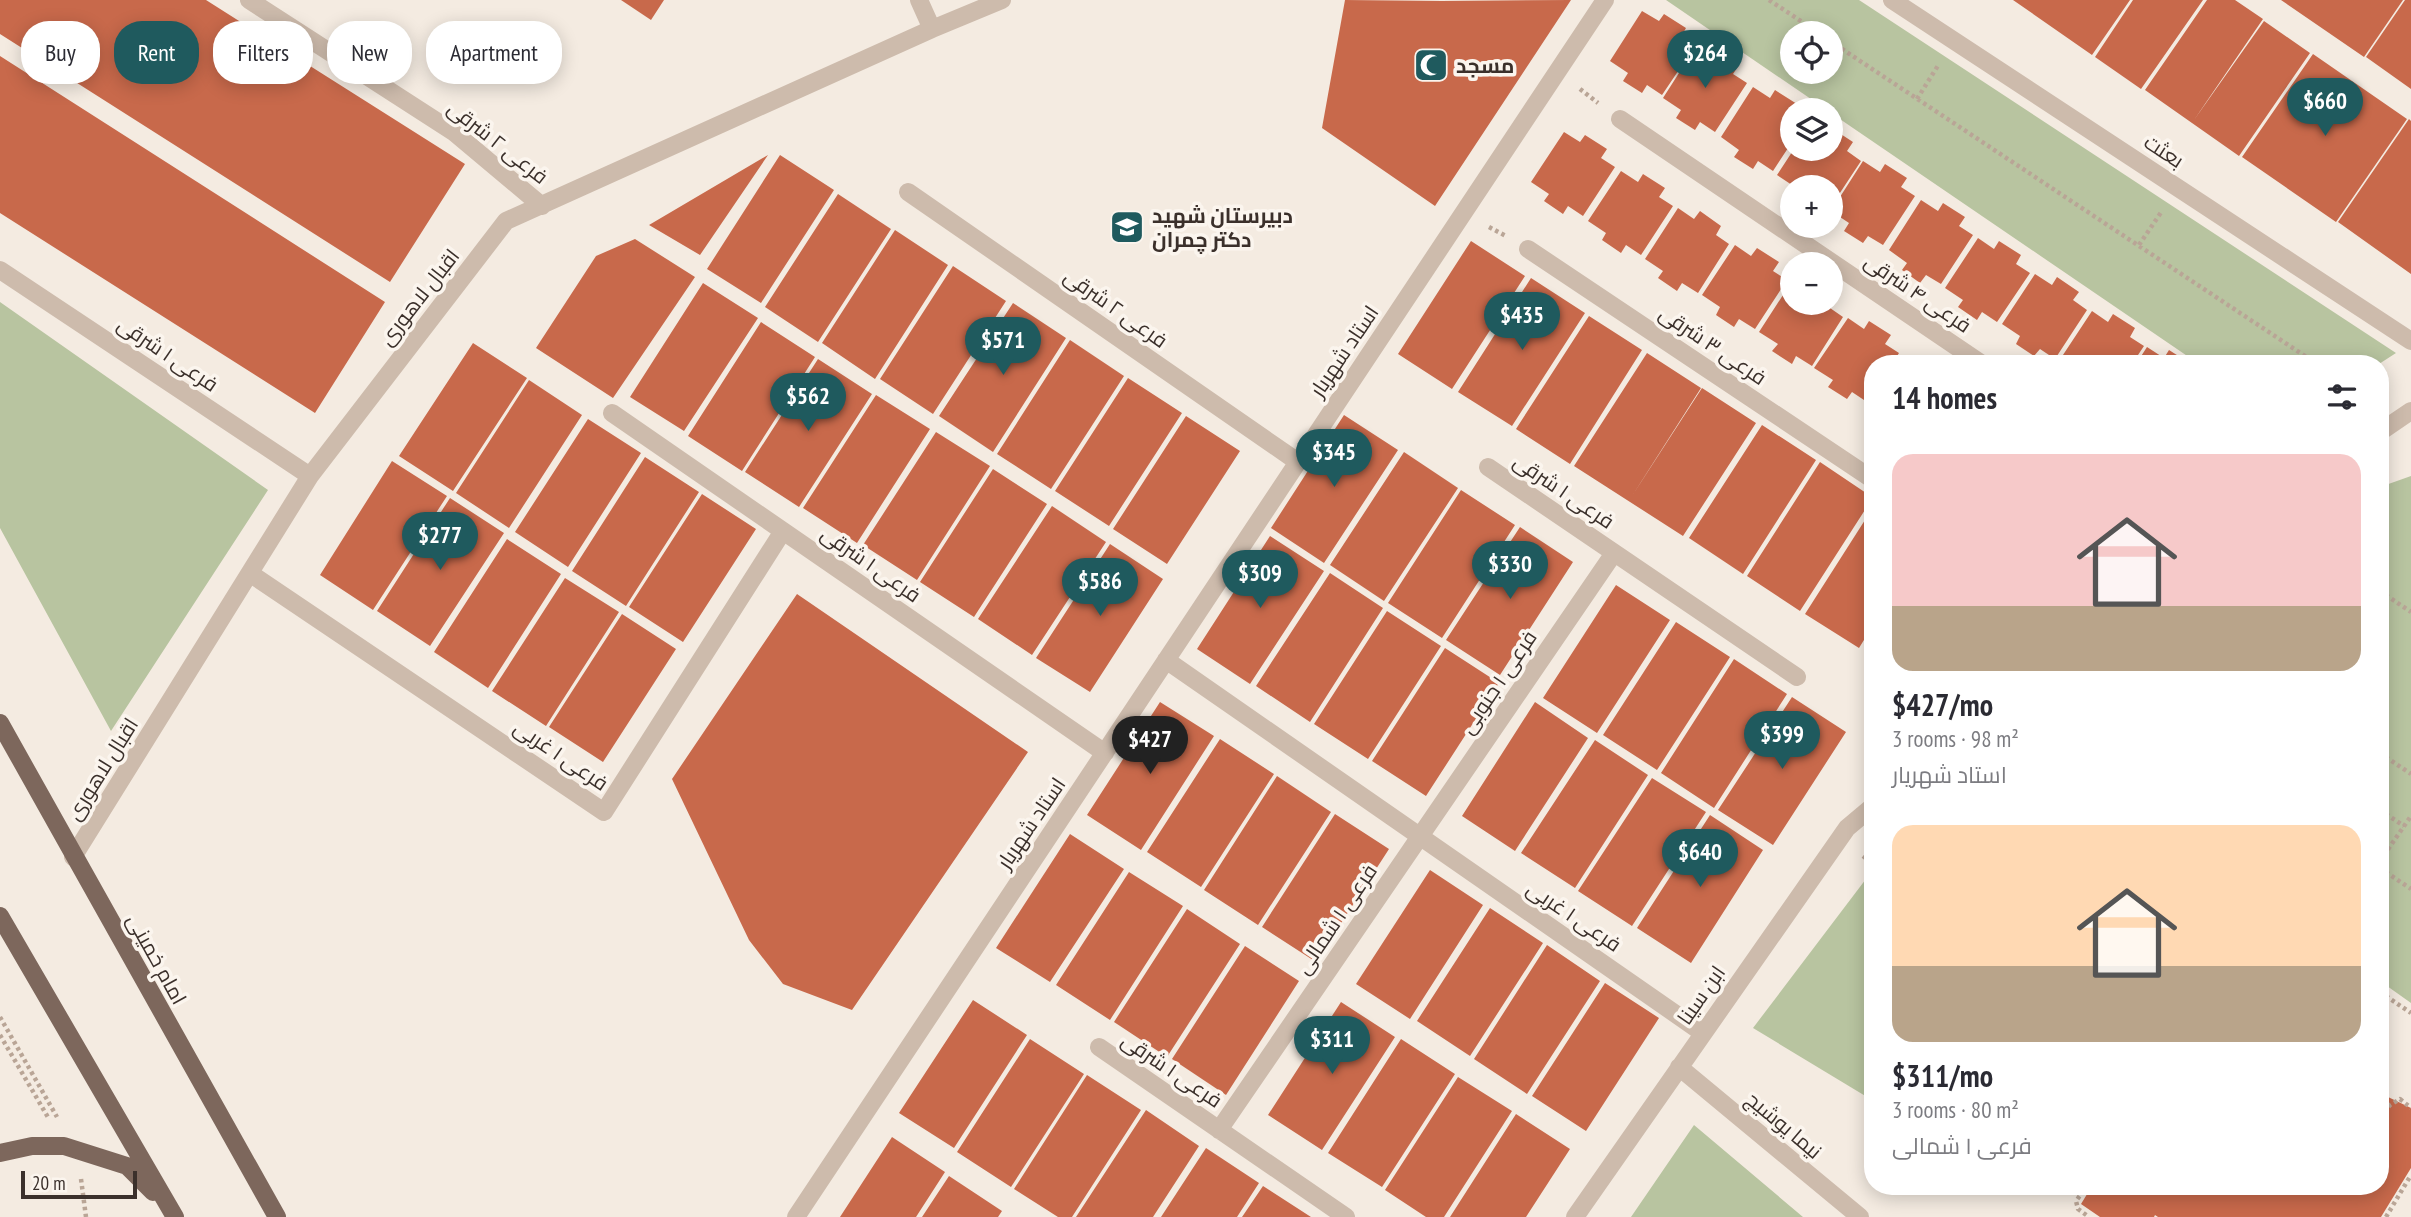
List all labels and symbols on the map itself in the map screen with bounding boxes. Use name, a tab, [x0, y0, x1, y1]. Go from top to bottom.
pin: $264	[1664, 31, 1746, 90]
mosque icon: مسجد	[1412, 46, 1450, 84]
place label: مسجد	[1456, 52, 1514, 79]
pin: $660	[2284, 78, 2366, 138]
street label: فرعی ۲ شرقی	[442, 94, 554, 190]
street label: بعثت	[2139, 128, 2189, 174]
place label: دبیرستان شهید دکتر چمران	[1152, 202, 1293, 255]
school or university icon: دبیرستان شهید دکتر چمران	[1108, 208, 1146, 246]
street label: اقبال لاهوری	[373, 243, 465, 351]
street label: فرعی ۴ شرقی	[1859, 247, 1977, 339]
street label: فرعی ۲ شرقی	[1059, 262, 1173, 354]
pin: $435	[1481, 292, 1563, 352]
street label: فرعی ۳ شرقی	[1654, 299, 1772, 391]
street label: استاد شهریار	[1303, 300, 1385, 403]
street label: فرعی ۱ شرقی	[112, 310, 224, 398]
pin: $571	[962, 318, 1044, 377]
pin: $562	[767, 374, 849, 433]
pin: $345	[1293, 430, 1375, 489]
street label: فرعی ۱ شرقی	[1508, 447, 1620, 535]
pin: $277	[399, 512, 481, 572]
street label: فرعی ۱ شرقی	[816, 520, 926, 608]
pin: $330	[1469, 542, 1551, 601]
pin: $309	[1219, 550, 1301, 610]
pin: $586	[1059, 558, 1141, 618]
street label: فرعی ۱ جنوبی	[1453, 625, 1543, 739]
pin: $399	[1741, 712, 1823, 771]
street label: اقبال لاهوری	[60, 713, 144, 825]
street label: فرعی ۱ غربی	[509, 714, 613, 796]
pin: $427	[1109, 716, 1191, 776]
street label: استاد شهریار	[990, 772, 1072, 875]
pin: $640	[1659, 830, 1741, 889]
street label: فرعی ۱ شمالی	[1289, 859, 1383, 979]
street label: فرعی ۱ غربی	[1522, 875, 1626, 957]
street label: امام خمینی	[120, 909, 193, 1010]
street label: ابن سینا	[1671, 960, 1731, 1030]
pin: $311	[1291, 1016, 1373, 1076]
street label: فرعی ۱ شرقی	[1116, 1026, 1228, 1114]
street label: نیما یوشیج	[1740, 1085, 1828, 1165]
scale bar	[21, 1168, 136, 1200]

